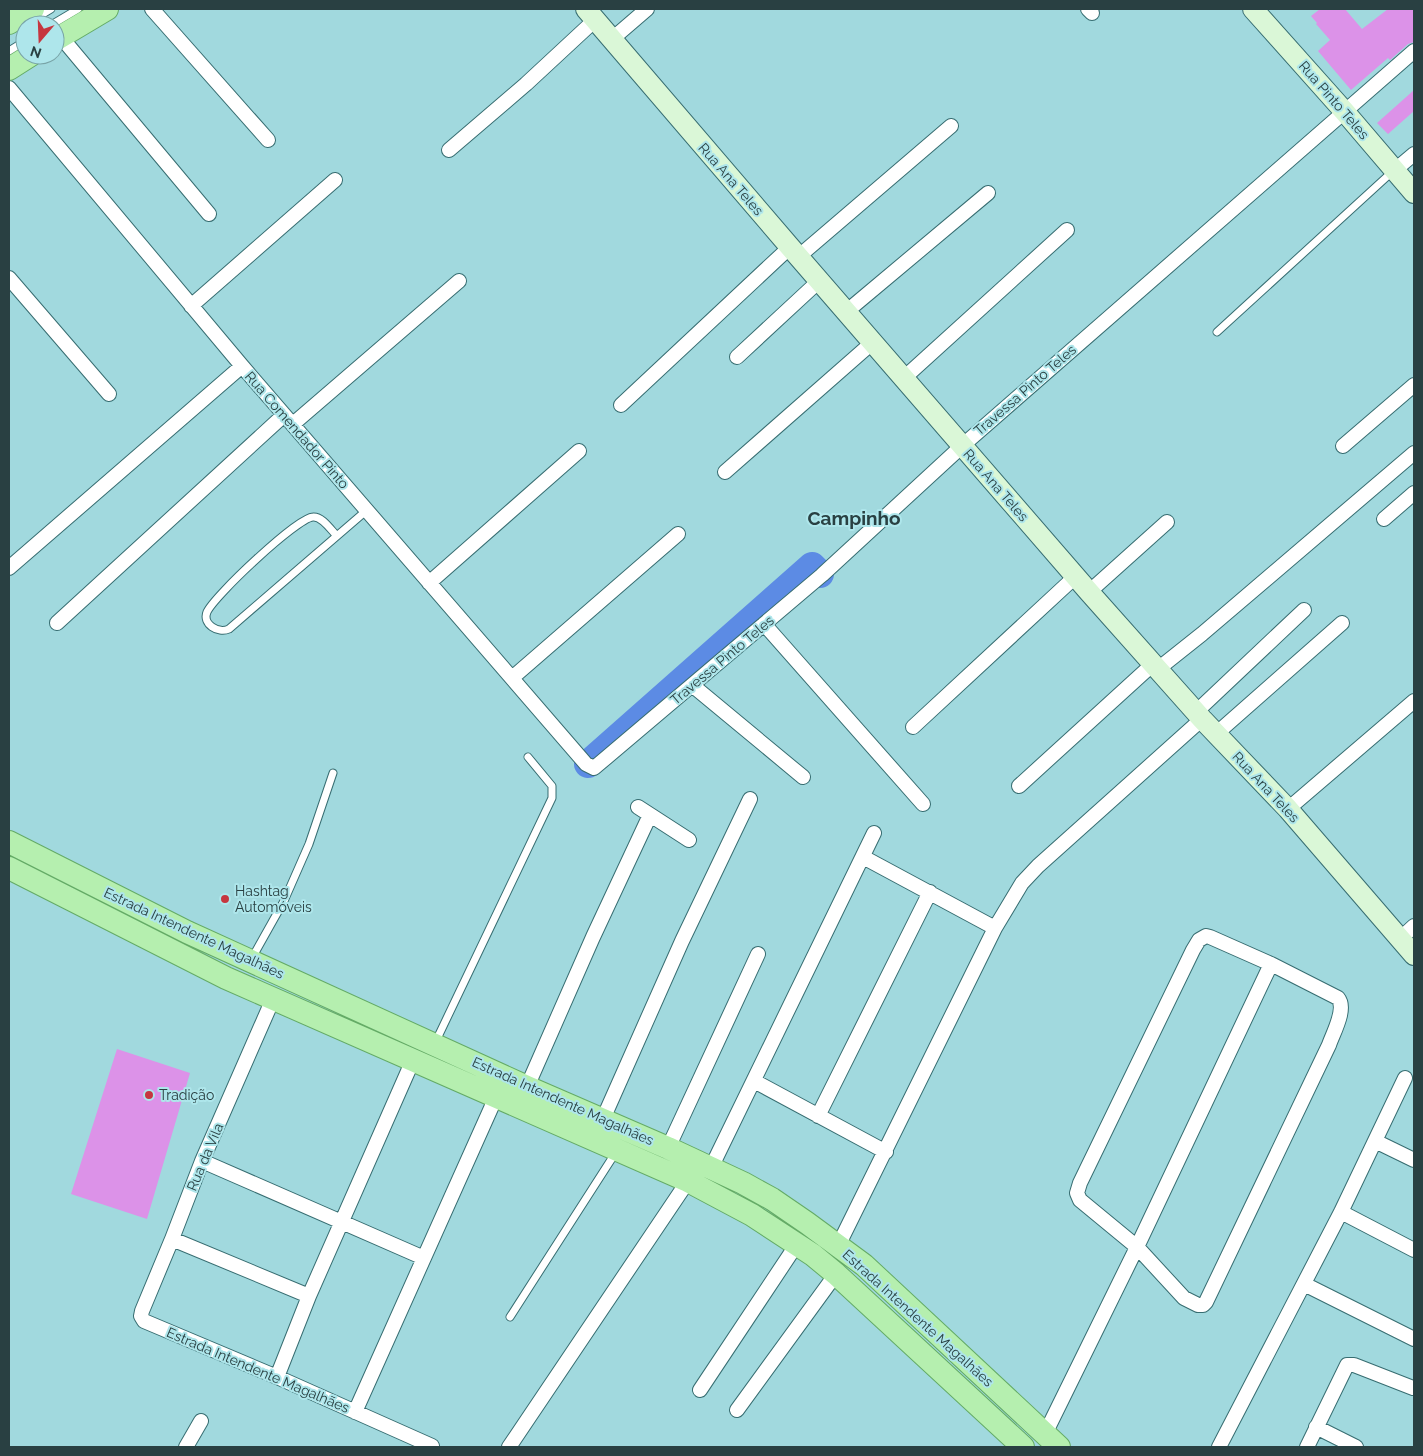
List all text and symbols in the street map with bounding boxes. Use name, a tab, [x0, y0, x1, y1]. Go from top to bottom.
north arrow	[15, 15, 65, 65]
text: N	[28, 43, 43, 62]
street label: Rua Pinto Teles	[1296, 58, 1372, 143]
street label: Rua Ana Teles	[695, 140, 767, 219]
street label: Travessa Pinto Teles	[971, 341, 1079, 439]
street label: Rua Comendador Pinto	[242, 368, 352, 492]
street label: Rua Ana Teles	[960, 446, 1032, 525]
district label: Campinho	[808, 507, 901, 529]
street label: Travessa Pinto Teles	[667, 612, 777, 708]
street label: Rua Ana Teles	[1229, 748, 1303, 826]
place label: Hashtag Automóveis	[235, 883, 312, 915]
street label: Estrada Intendente Magalhães	[101, 884, 287, 982]
marker: Hashtag Automóveis	[219, 893, 231, 905]
street label: Estrada Intendente Magalhães	[470, 1054, 656, 1148]
place label: Tradição	[159, 1087, 214, 1103]
marker: Tradição	[143, 1089, 155, 1101]
street label: Rua da Vila	[184, 1121, 226, 1193]
street label: Estrada Intendente Magalhães	[839, 1246, 997, 1390]
street label: Estrada Intendente Magalhães	[164, 1324, 352, 1416]

